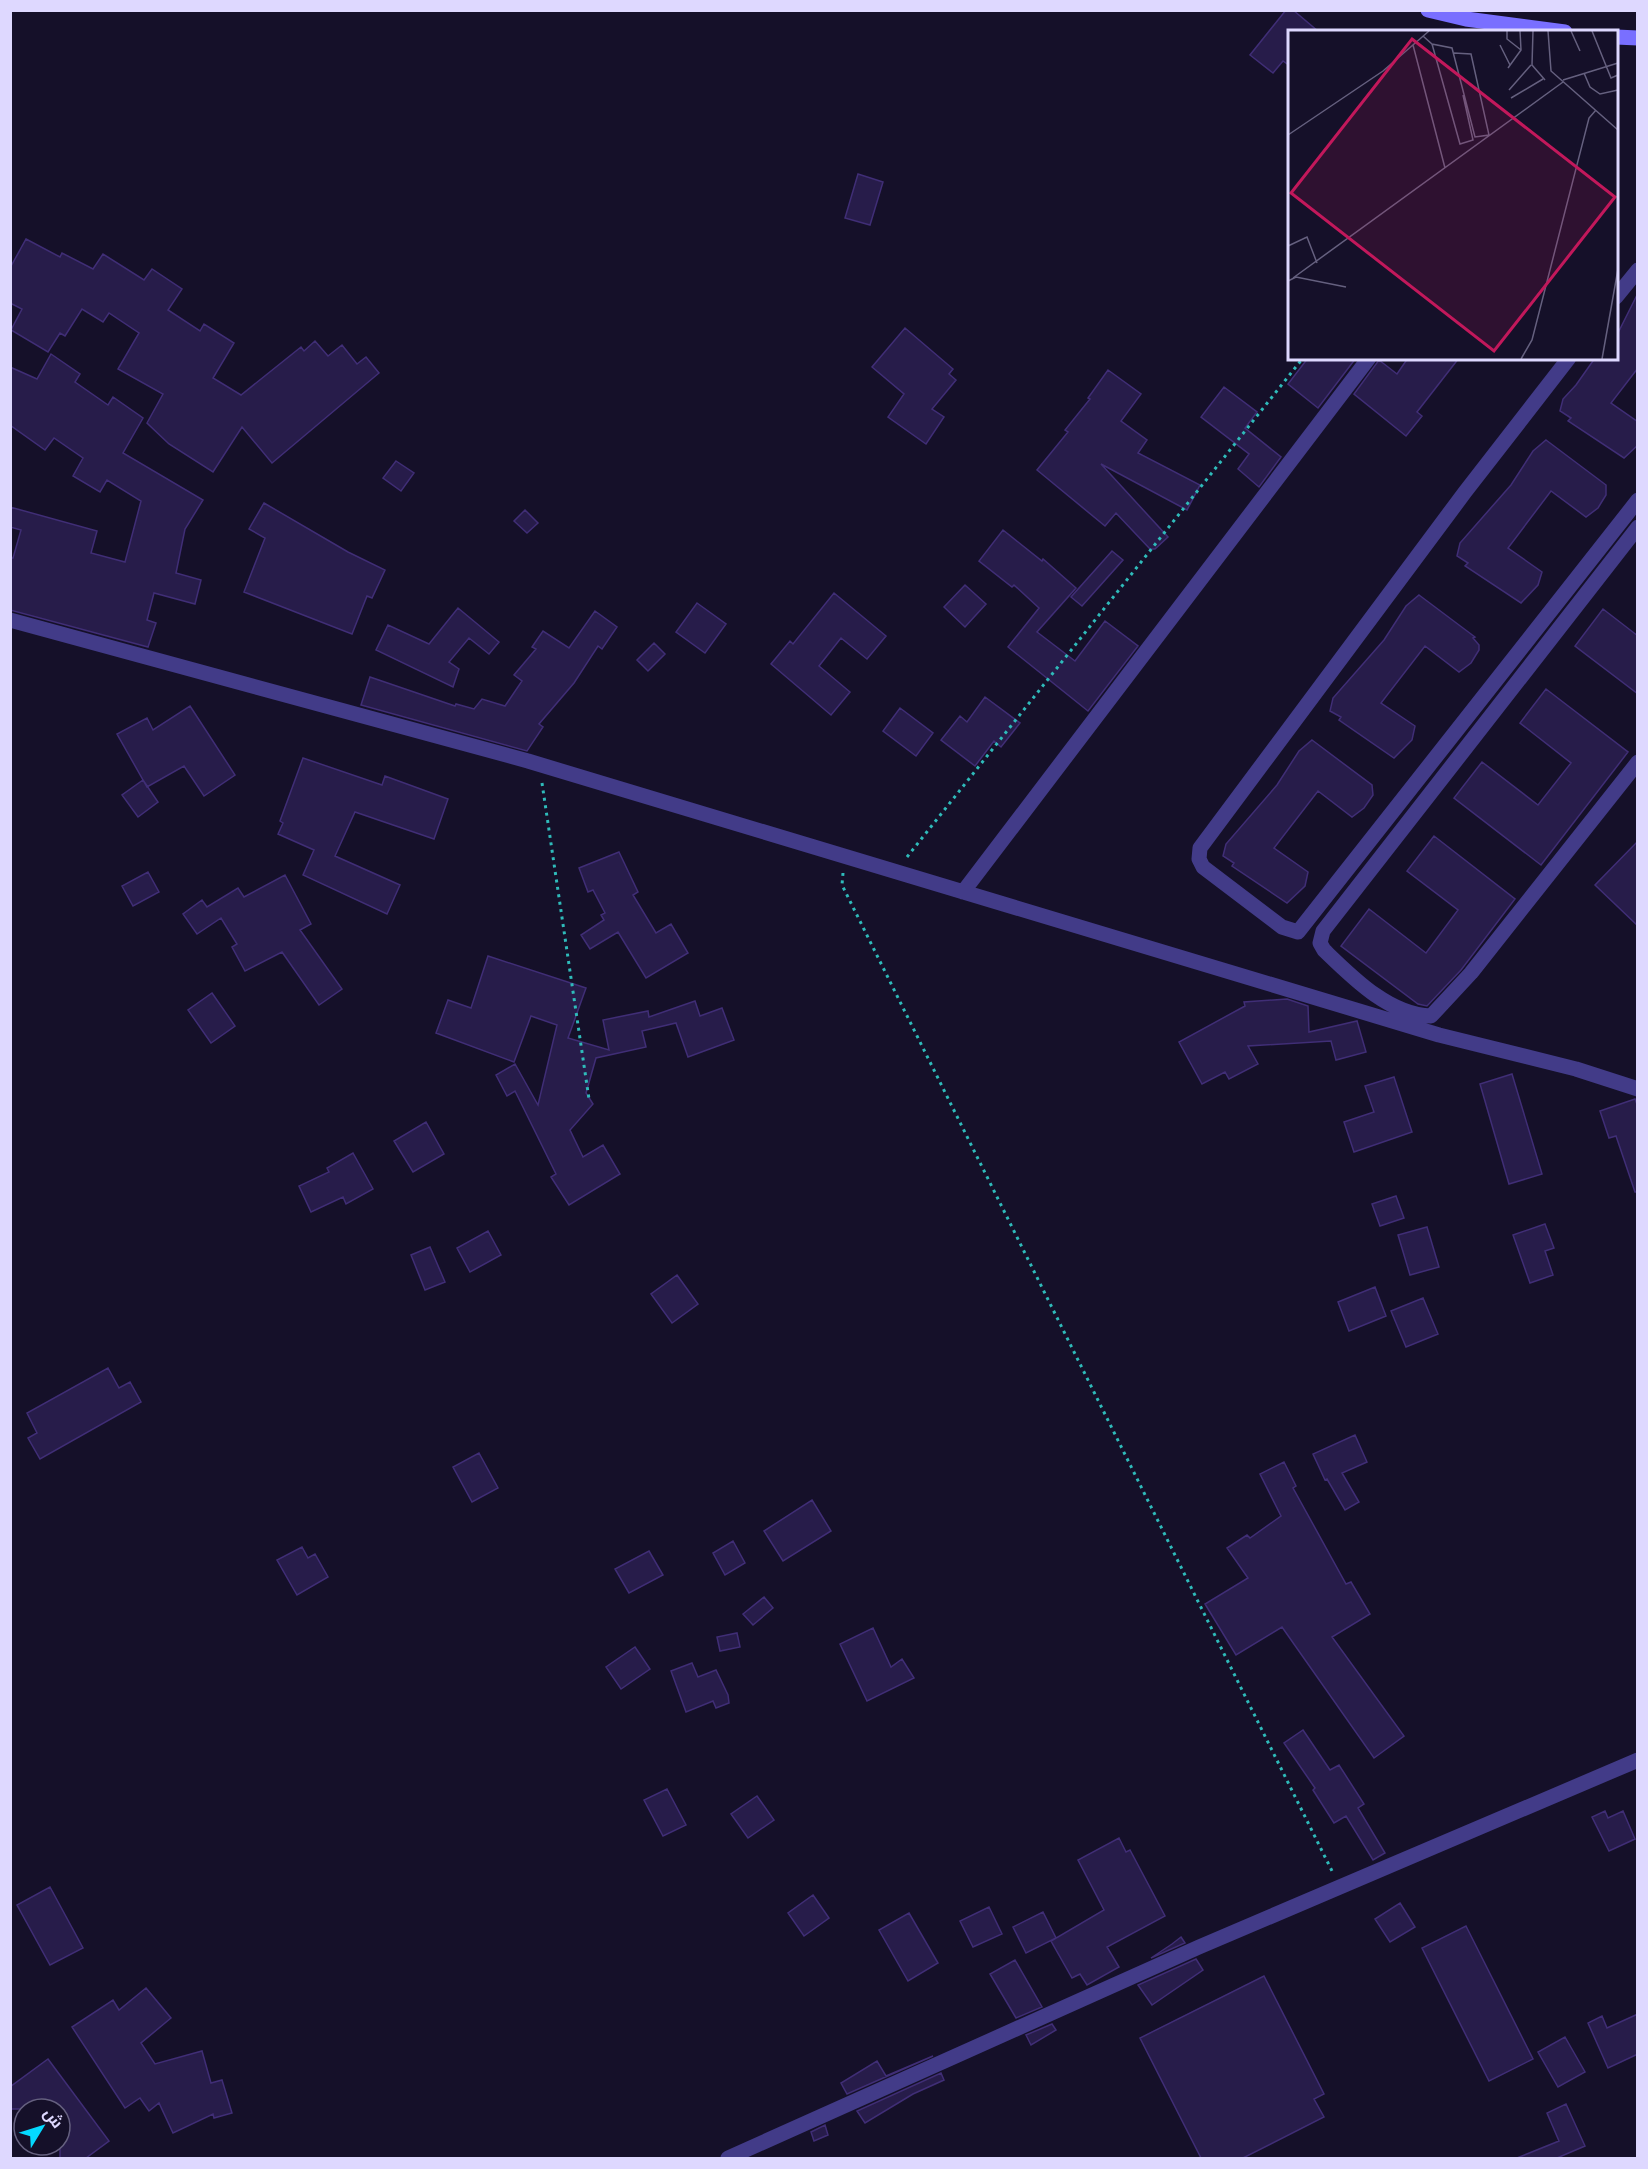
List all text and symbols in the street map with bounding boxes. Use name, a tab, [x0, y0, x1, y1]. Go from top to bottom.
inset map	[1288, 30, 1618, 360]
north arrow	[12, 2097, 72, 2157]
text: ش	[40, 2105, 66, 2132]

